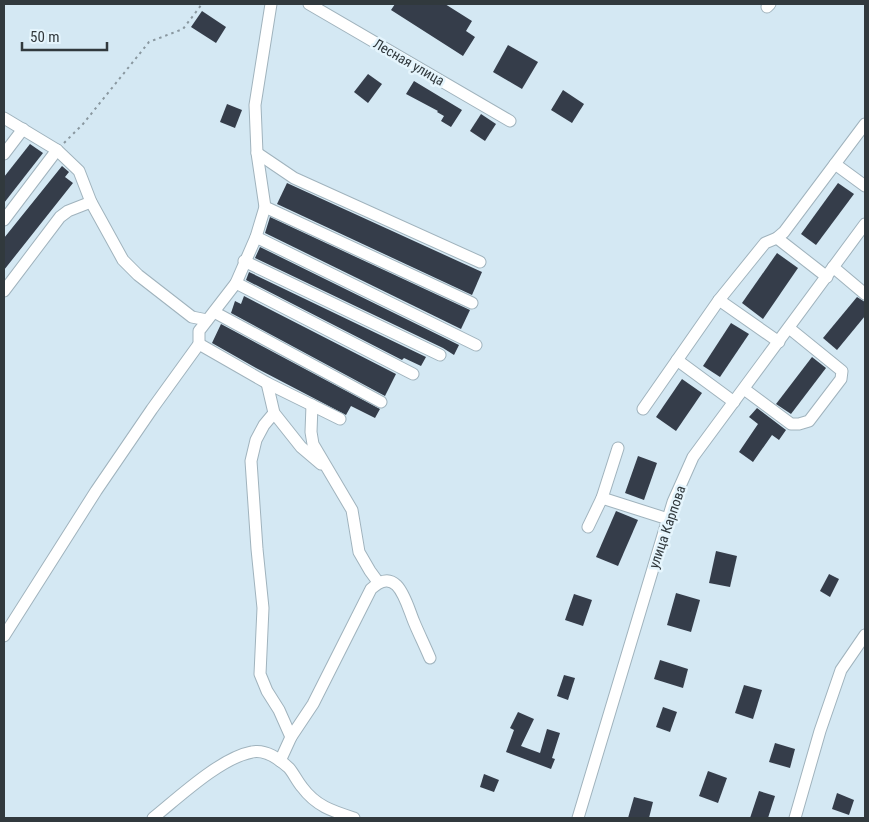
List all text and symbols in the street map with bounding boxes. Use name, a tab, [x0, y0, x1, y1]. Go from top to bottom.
scale bar	[22, 20, 108, 52]
text: 50 m	[30, 28, 60, 46]
street label: Лесная улица	[371, 35, 447, 89]
street label: улица Карпова	[645, 484, 689, 570]

